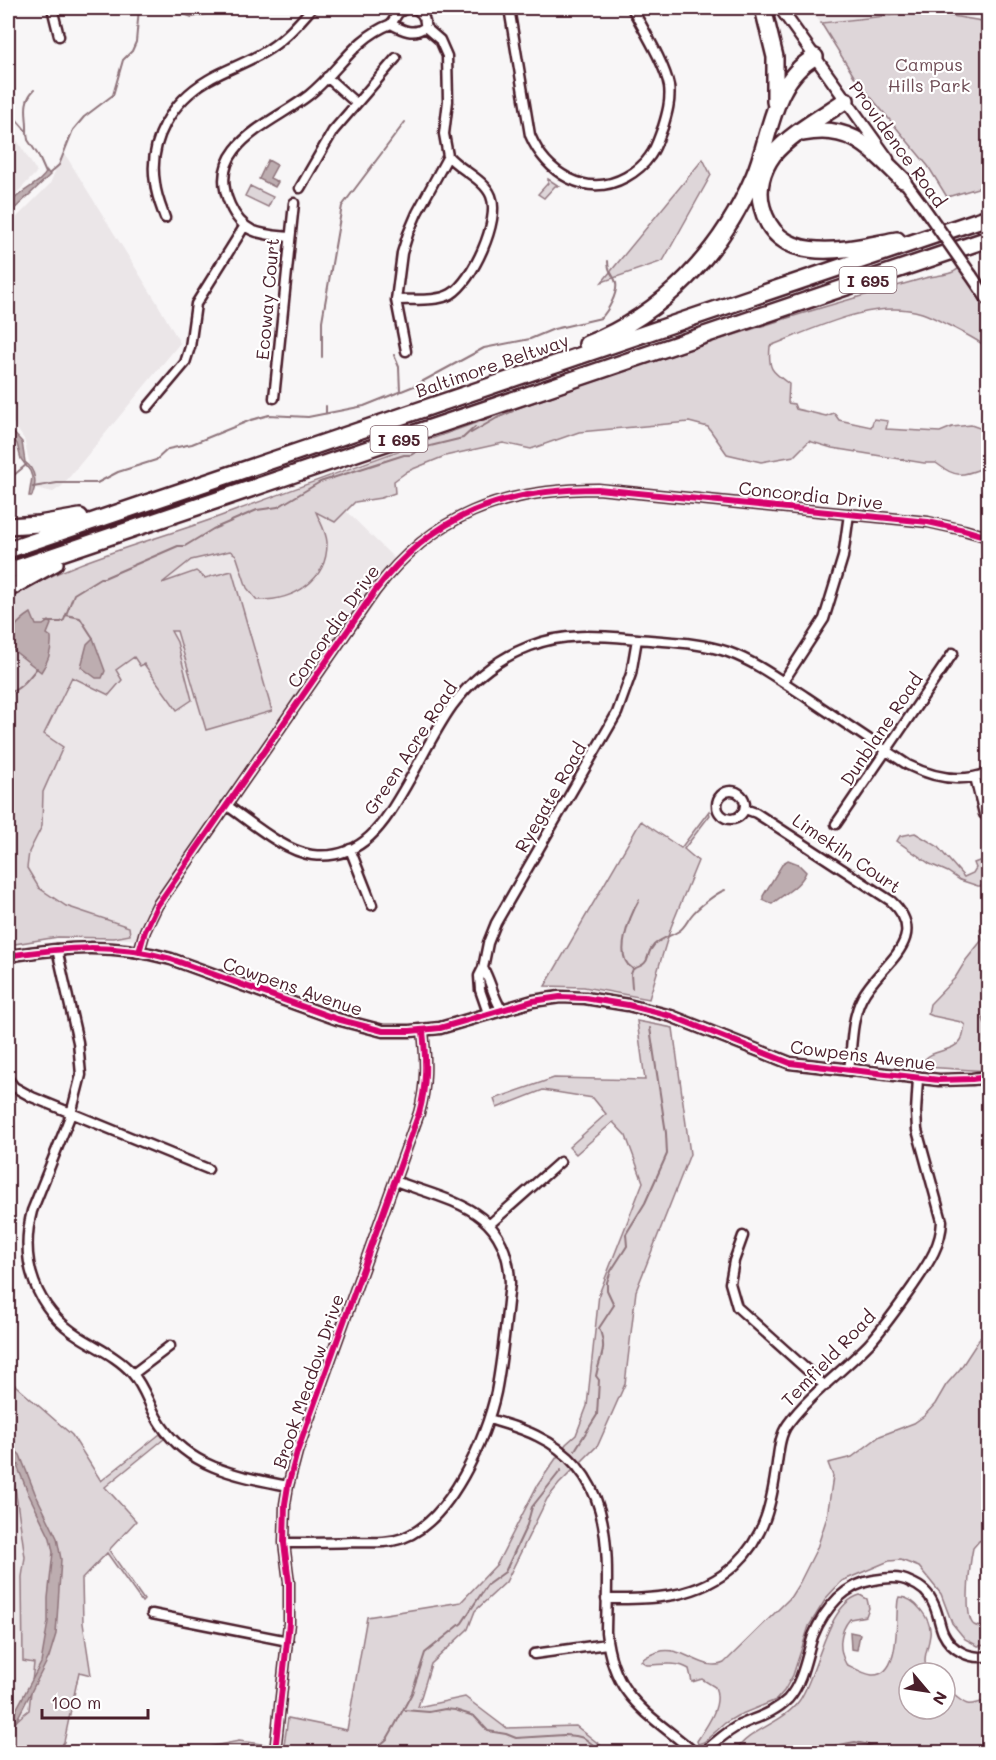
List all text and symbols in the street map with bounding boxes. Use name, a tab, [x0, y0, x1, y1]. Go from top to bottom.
park label: Campus Hills Park	[888, 52, 970, 97]
street label: Providence Road	[844, 76, 952, 212]
street label: Ecoway Court	[250, 237, 284, 361]
road number: I 695	[840, 267, 896, 293]
street label: Baltimore Beltway	[412, 328, 572, 402]
road number: I 695	[370, 426, 428, 452]
street label: Concordia Drive	[738, 475, 884, 515]
street label: Concordia Drive	[282, 560, 384, 692]
street label: Dunblane Road	[834, 668, 928, 790]
street label: Green Acre Road	[358, 677, 462, 819]
street label: Ryegate Road	[509, 738, 591, 856]
street label: Limekiln Court	[788, 808, 906, 898]
street label: Cowpens Avenue	[220, 951, 366, 1021]
street label: Cowpens Avenue	[789, 1034, 937, 1076]
street label: Brook Meadow Drive	[267, 1291, 349, 1471]
street label: Temfield Road	[776, 1304, 880, 1412]
north arrow	[897, 1661, 957, 1721]
scale bar	[42, 1682, 148, 1720]
text: N	[928, 1688, 953, 1709]
text: 100 m	[51, 1690, 101, 1714]

